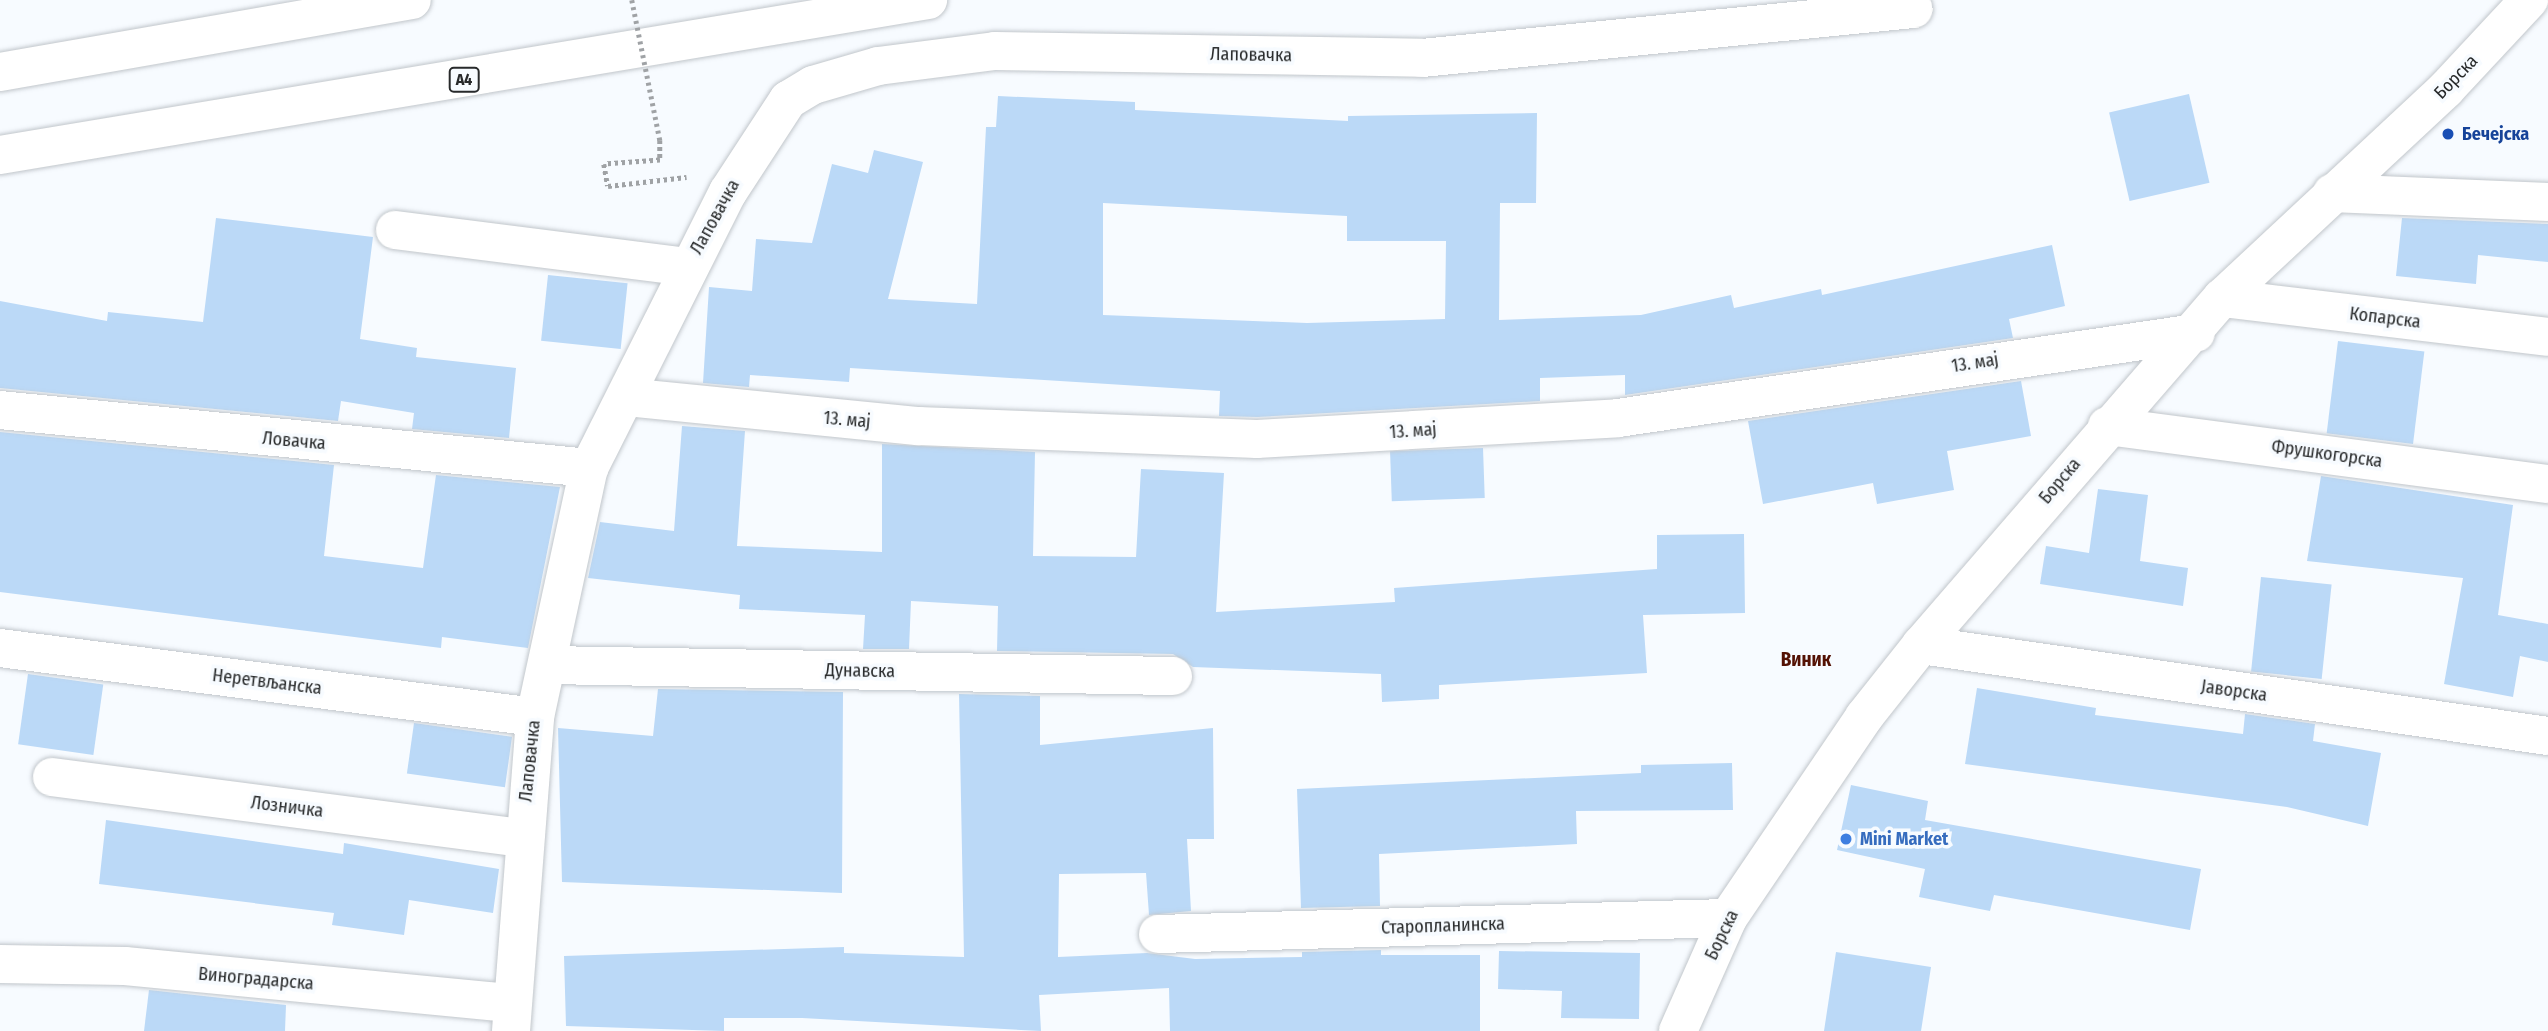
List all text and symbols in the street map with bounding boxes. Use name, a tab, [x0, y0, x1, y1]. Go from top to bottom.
street label: Лаповачка	[1210, 43, 1292, 67]
street label: Борска	[2430, 50, 2482, 104]
road number: A4	[448, 68, 480, 92]
place label: Бечејска	[2462, 123, 2529, 145]
marker: Бечејска	[2440, 126, 2456, 142]
street label: Лаповачка	[686, 176, 744, 258]
street label: Копарска	[2348, 303, 2422, 333]
street label: 13. мај	[1950, 349, 2000, 377]
street label: 13. мај	[822, 407, 872, 433]
street label: 13. мај	[1389, 419, 1437, 443]
street label: Ловачка	[261, 427, 327, 455]
street label: Фрушкогорска	[2270, 436, 2384, 472]
street label: Борска	[2035, 454, 2085, 508]
district label: Виник	[1781, 649, 1831, 671]
street label: Дунавска	[825, 660, 895, 682]
street label: Неретвљанска	[211, 665, 323, 699]
street label: Јаворска	[2200, 676, 2268, 706]
street label: Лаповачка	[515, 719, 545, 803]
street label: Лозничка	[250, 792, 324, 822]
place label: Mini Market	[1860, 828, 1948, 850]
marker: Mini Market	[1838, 831, 1854, 847]
street label: Борска	[1701, 906, 1743, 964]
street label: Старопланинска	[1381, 913, 1505, 939]
street label: Виноградарска	[197, 963, 315, 995]

